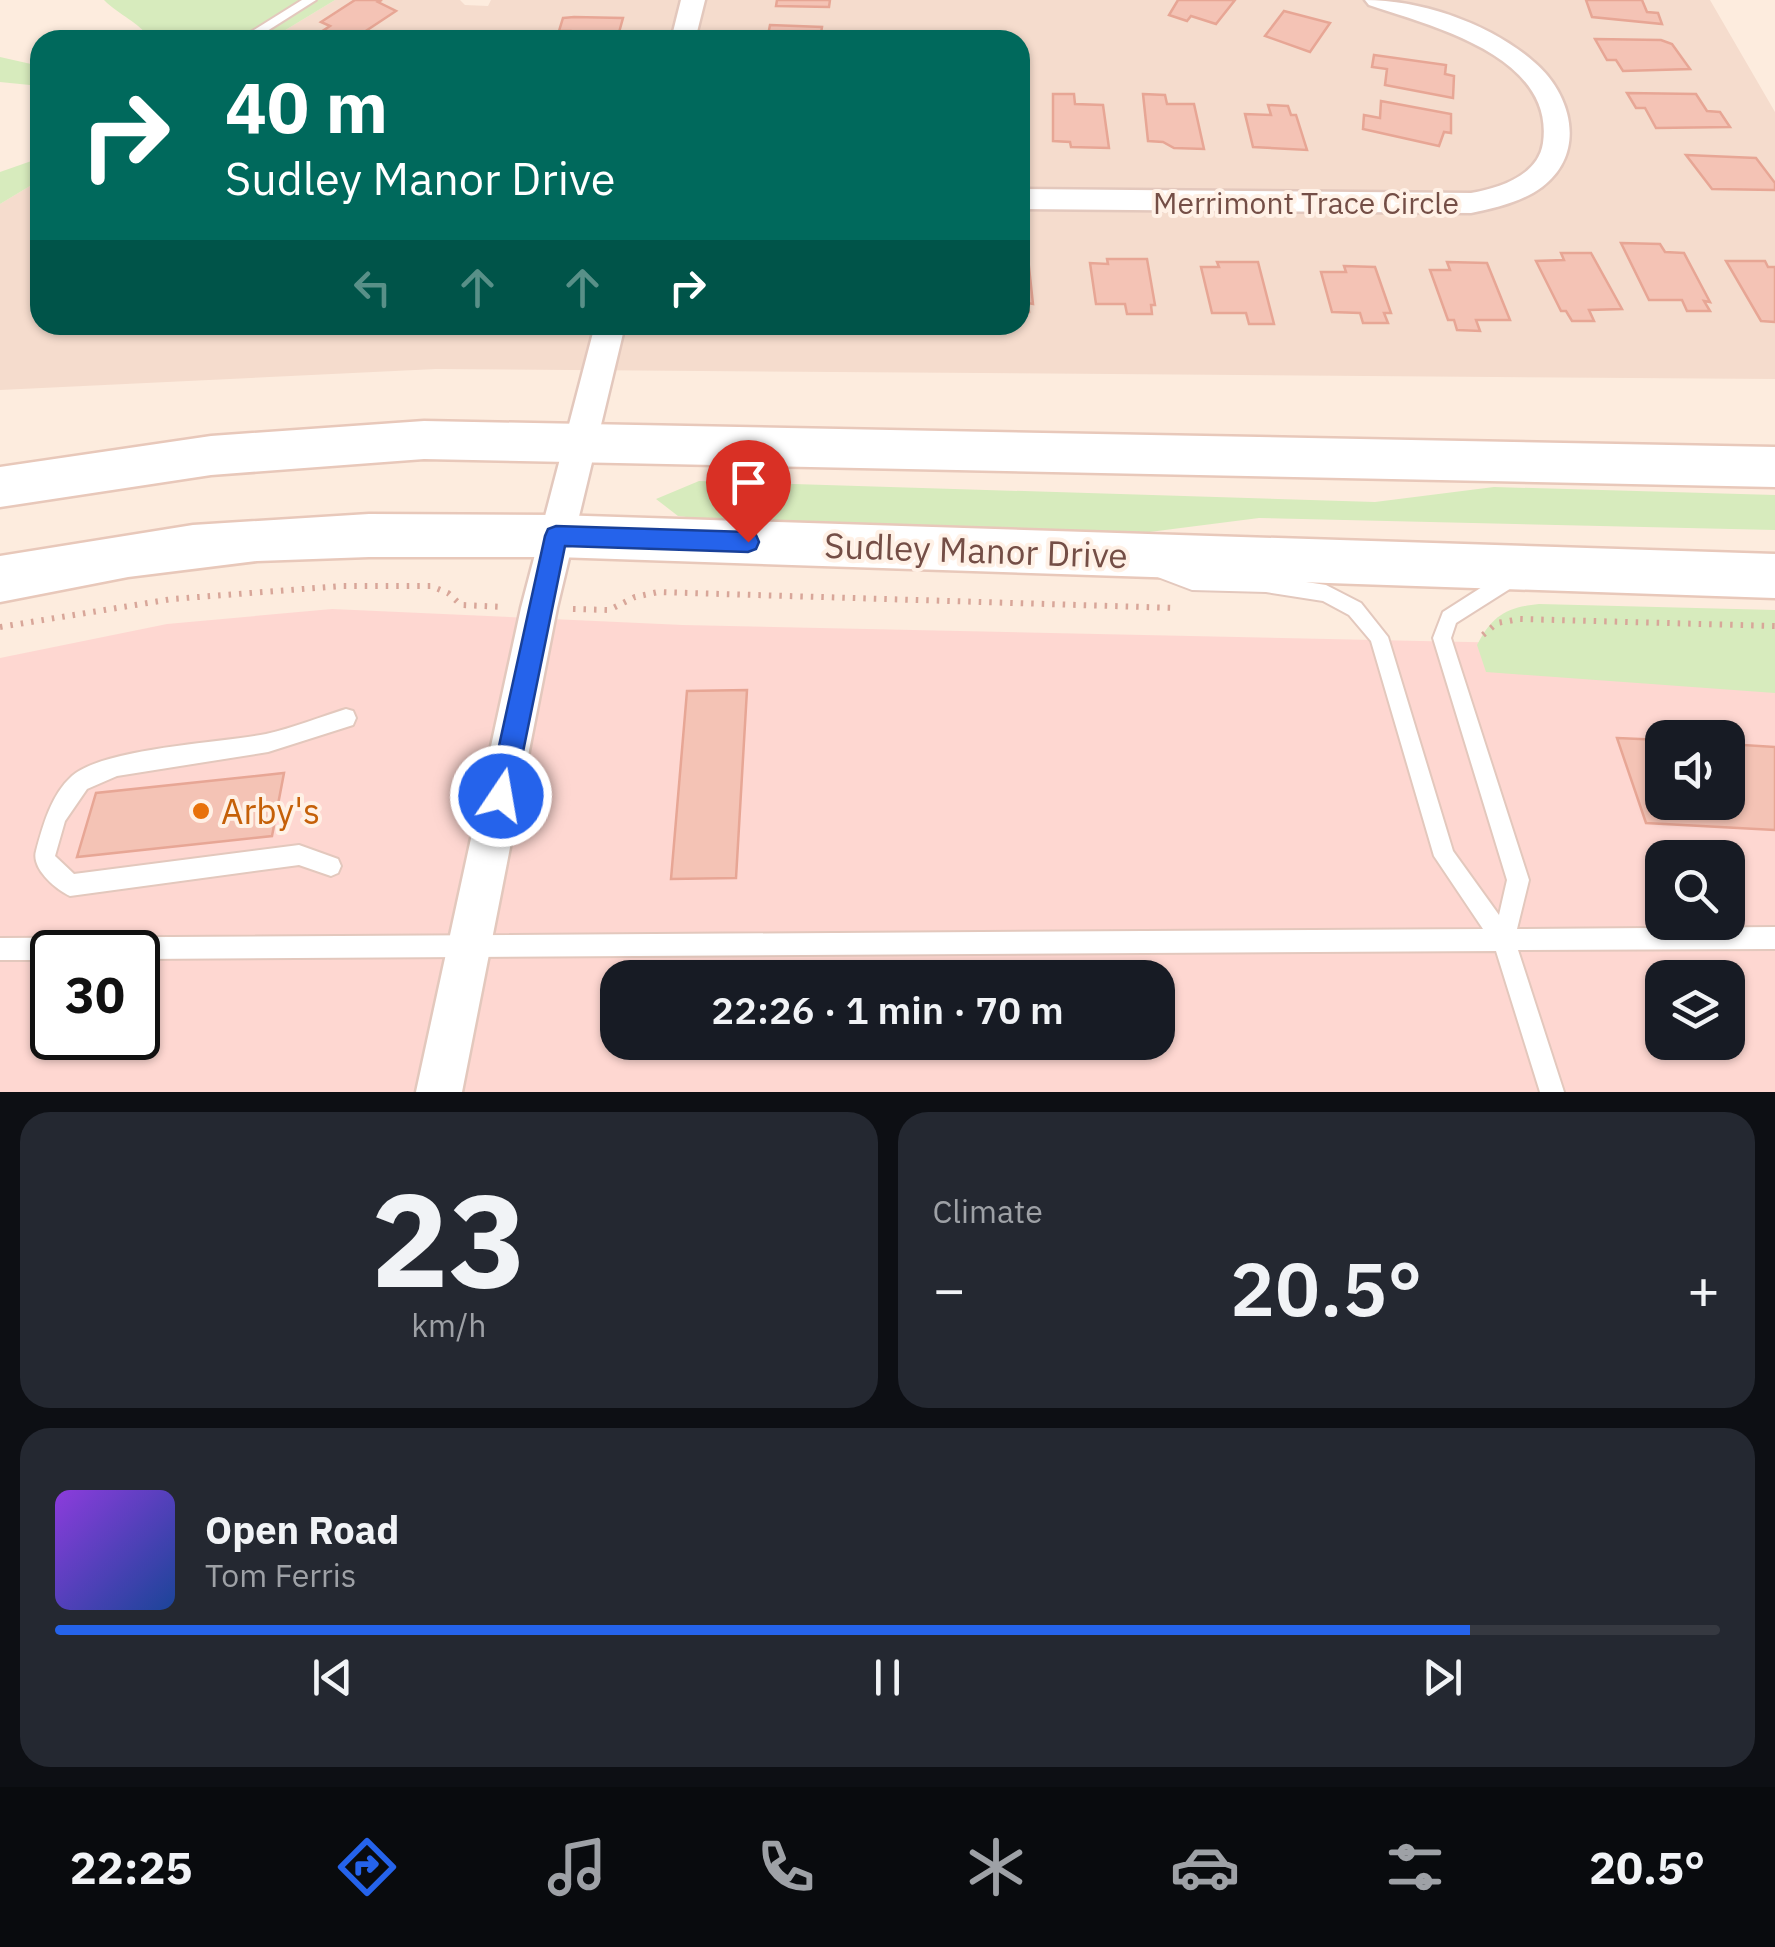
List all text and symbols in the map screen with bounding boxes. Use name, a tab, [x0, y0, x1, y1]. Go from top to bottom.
text: 40 m	[225, 61, 388, 152]
icon: right	[60, 70, 190, 200]
text: Sudley Manor Drive	[225, 149, 616, 207]
street label: Merrimont Trace Circle	[1153, 183, 1459, 222]
icon: left	[345, 260, 400, 315]
icon: ahead	[450, 260, 505, 315]
icon: ahead	[555, 260, 610, 315]
icon: right	[660, 260, 715, 315]
pin	[706, 440, 791, 543]
icon: arrive	[721, 455, 776, 510]
street label: Sudley Manor Drive	[823, 522, 1129, 578]
map controls	[1645, 720, 1745, 1060]
button: sound	[1645, 720, 1745, 820]
position arrow	[449, 744, 553, 848]
place label: Arby's	[221, 788, 320, 834]
marker: Arby's	[190, 800, 212, 822]
button: search	[1645, 840, 1745, 940]
speed limit sign: 30	[30, 930, 160, 1060]
button: layers	[1645, 960, 1745, 1060]
text: 22:26 · 1 min · 70 m	[711, 985, 1064, 1034]
text: 23	[371, 1154, 527, 1323]
text: Climate	[933, 1190, 1043, 1232]
text: 20.5°	[1230, 1239, 1423, 1337]
text: −	[933, 1253, 966, 1324]
text: +	[1687, 1253, 1720, 1324]
text: km/h	[411, 1304, 486, 1346]
text: Open Road	[205, 1505, 399, 1554]
text: Tom Ferris	[205, 1554, 356, 1596]
icon: previous	[305, 1650, 360, 1705]
icon: pause	[860, 1650, 915, 1705]
icon: next	[1415, 1650, 1470, 1705]
icon: directions	[332, 1832, 402, 1902]
icon: music	[542, 1832, 612, 1902]
icon: phone	[751, 1832, 821, 1902]
icon: climate	[961, 1832, 1031, 1902]
icon: car	[1170, 1832, 1240, 1902]
icon: filters	[1380, 1832, 1450, 1902]
text: 22:25	[70, 1838, 193, 1896]
text: 20.5°	[1589, 1838, 1705, 1896]

